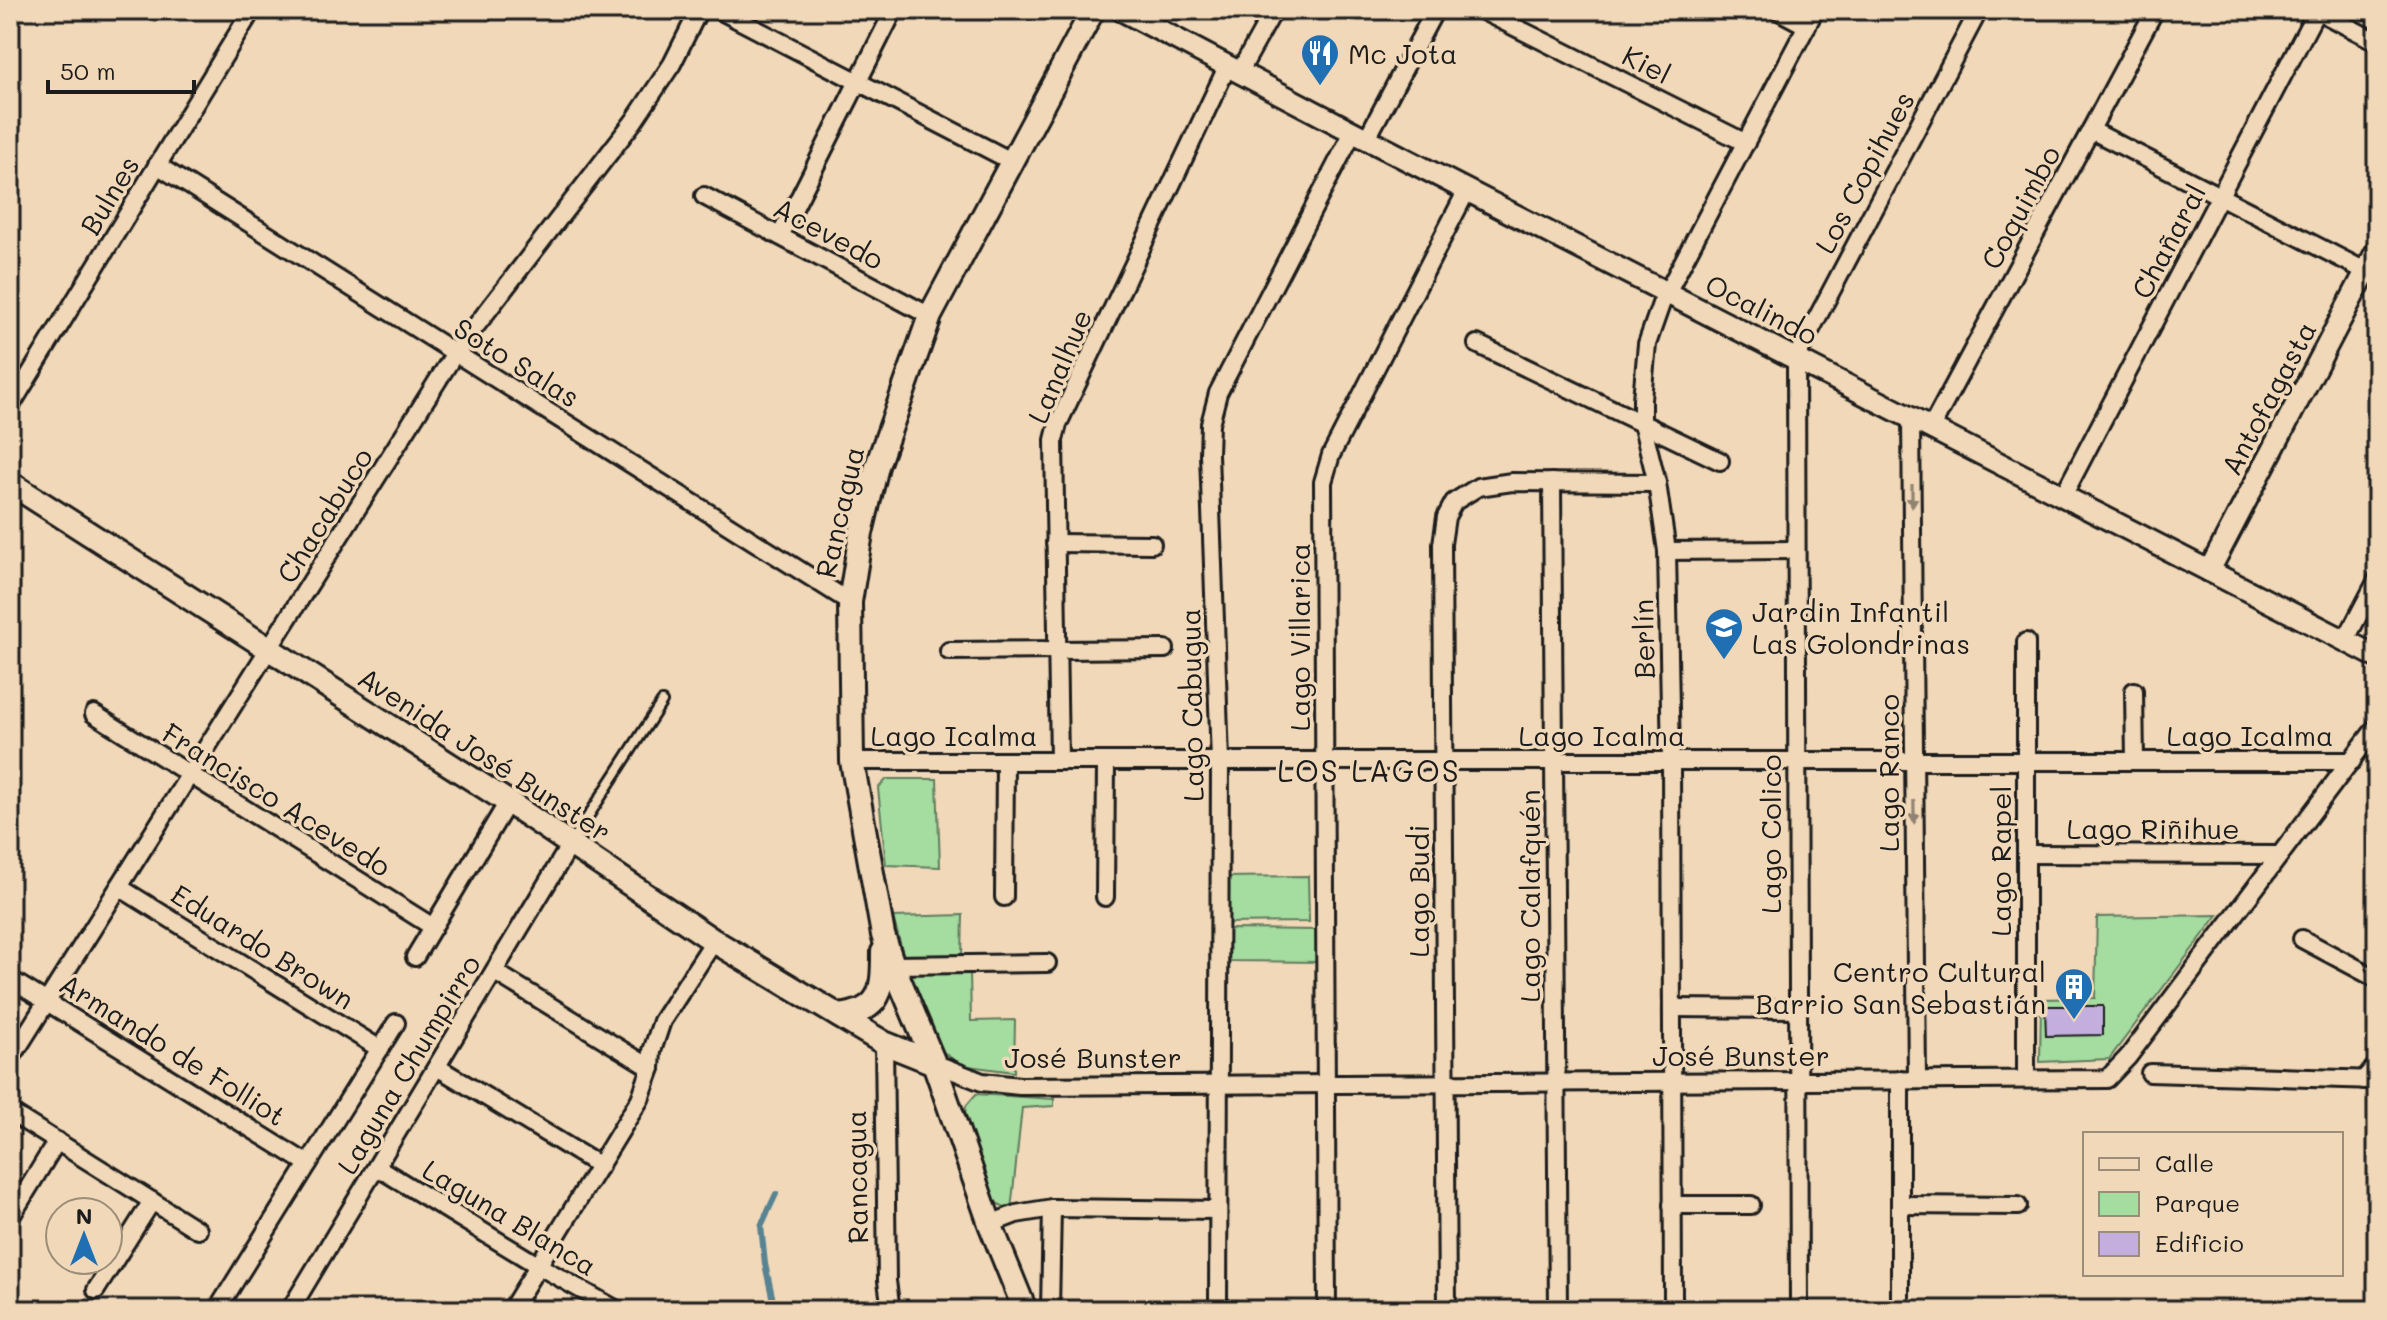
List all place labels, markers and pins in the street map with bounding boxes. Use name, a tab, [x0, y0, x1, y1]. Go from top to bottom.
restaurant icon: Mc Jota	[1299, 32, 1341, 87]
place label: Mc Jota	[1348, 35, 1457, 71]
place label: Jardin Infantil Las Golondrinas	[1752, 593, 1970, 661]
school or university icon: Jardin Infantil Las Golondrinas	[1703, 606, 1745, 661]
place label: Centro Cultural Barrio San Sebastián	[1755, 953, 2046, 1021]
building icon: Centro Cultural Barrio San Sebastián	[2053, 966, 2095, 1021]

